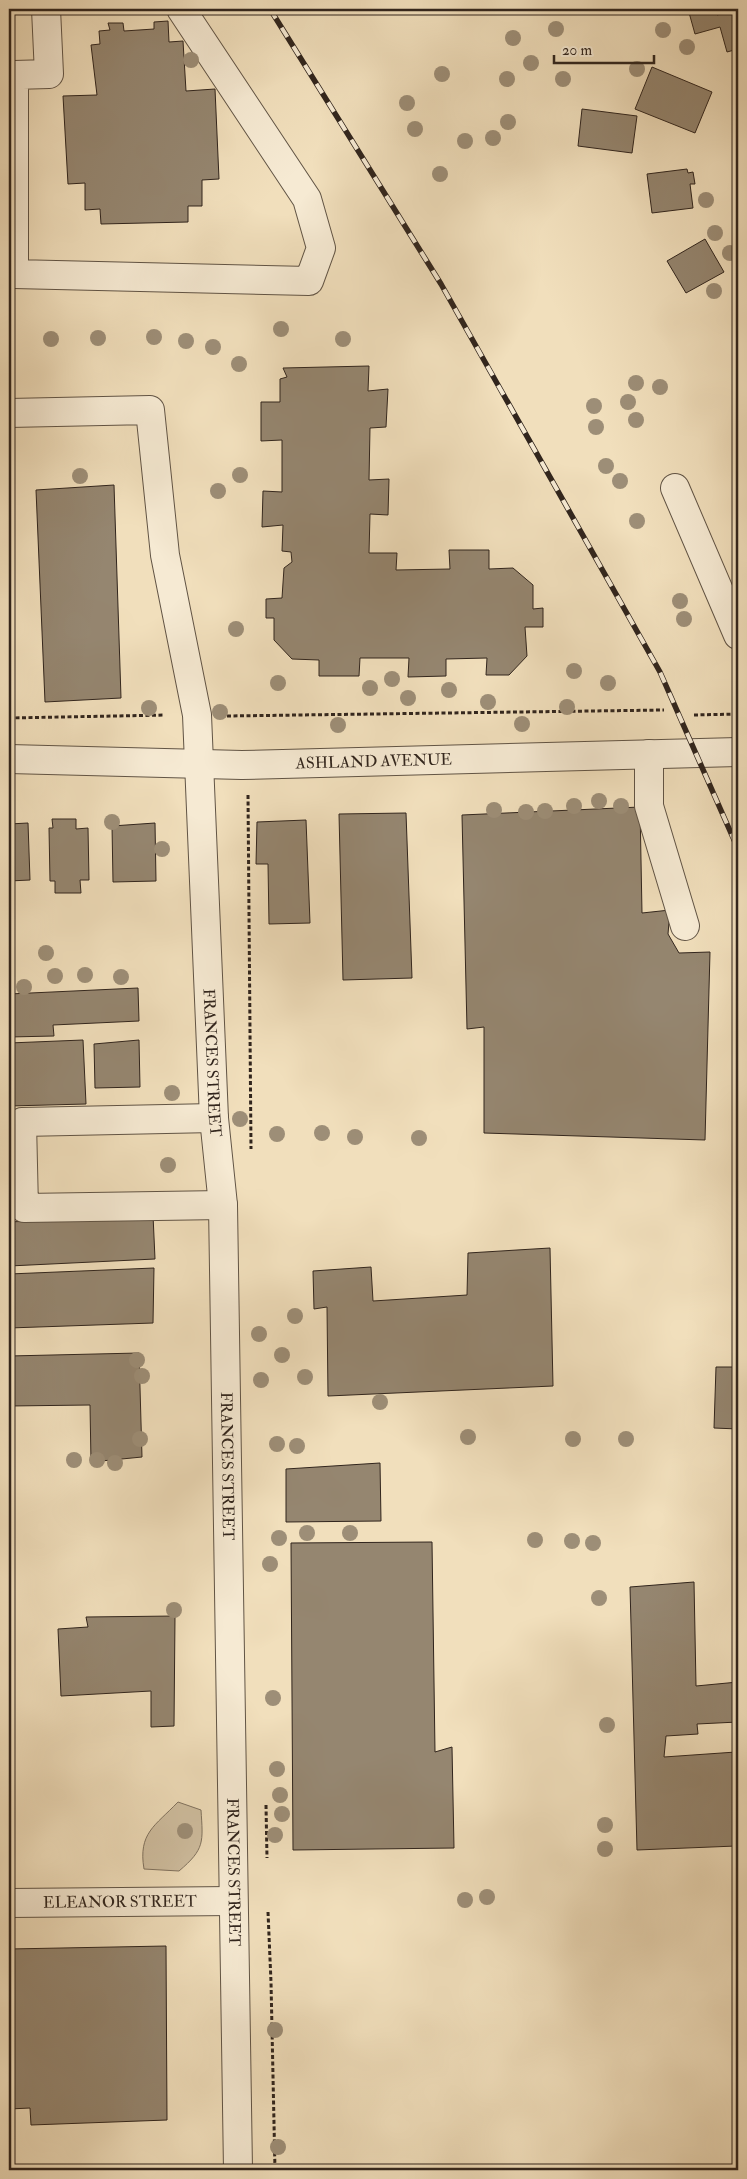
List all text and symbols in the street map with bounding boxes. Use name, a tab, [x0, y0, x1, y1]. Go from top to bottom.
scale bar	[554, 32, 654, 64]
text: 20 m	[562, 41, 592, 60]
street label: ASHLAND AVENUE	[294, 749, 452, 774]
street label: FRANCES STREET	[199, 988, 226, 1138]
street label: FRANCES STREET	[216, 1392, 238, 1541]
street label: FRANCES STREET	[222, 1798, 245, 1947]
street label: ELEANOR STREET	[43, 1891, 197, 1913]

